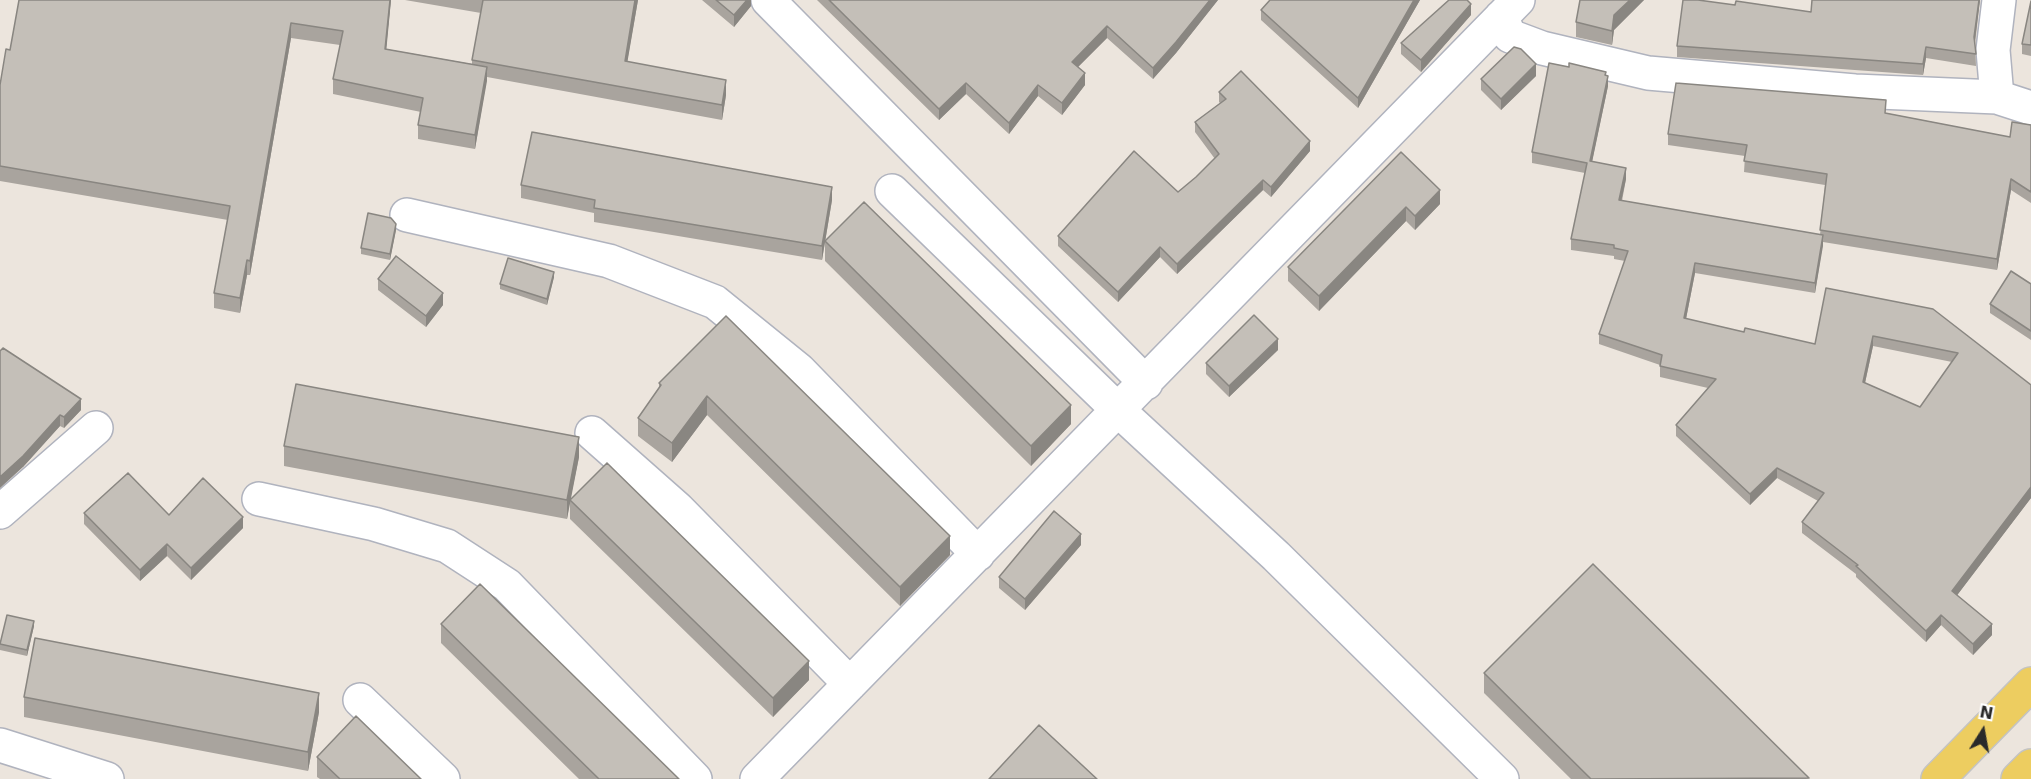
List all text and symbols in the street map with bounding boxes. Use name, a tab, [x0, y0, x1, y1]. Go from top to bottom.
north arrow	[1953, 701, 2013, 761]
text: N	[1978, 702, 1995, 723]

